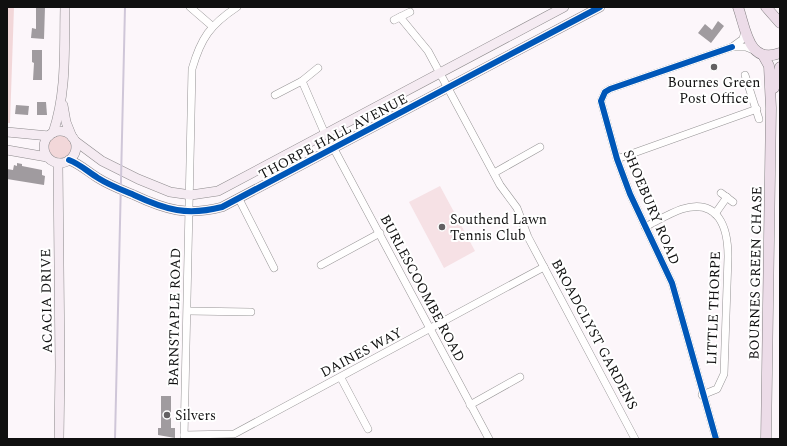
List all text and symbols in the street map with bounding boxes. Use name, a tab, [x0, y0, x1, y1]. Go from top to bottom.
marker: Bournes Green Post Office	[709, 62, 719, 72]
place label: Bournes Green Post Office	[668, 72, 760, 109]
street label: THORPE HALL AVENUE	[255, 88, 411, 185]
street label: SHOEBURY ROAD	[618, 146, 685, 268]
street label: BOURNES GREEN CHASE	[743, 186, 768, 360]
place label: Southend Lawn Tennis Club	[450, 209, 547, 246]
street label: BURLESCOOMBE ROAD	[375, 211, 470, 366]
marker: Southend Lawn Tennis Club	[437, 222, 447, 232]
street label: ACACIA DRIVE	[35, 248, 58, 354]
street label: BARNSTAPLE ROAD	[163, 248, 186, 386]
street label: LITTLE THORPE	[701, 251, 726, 365]
street label: BROADCLYST GARDENS	[546, 255, 643, 413]
street label: DAINES WAY	[317, 322, 406, 383]
place label: Silvers	[175, 405, 216, 426]
marker: Silvers	[162, 410, 172, 420]

